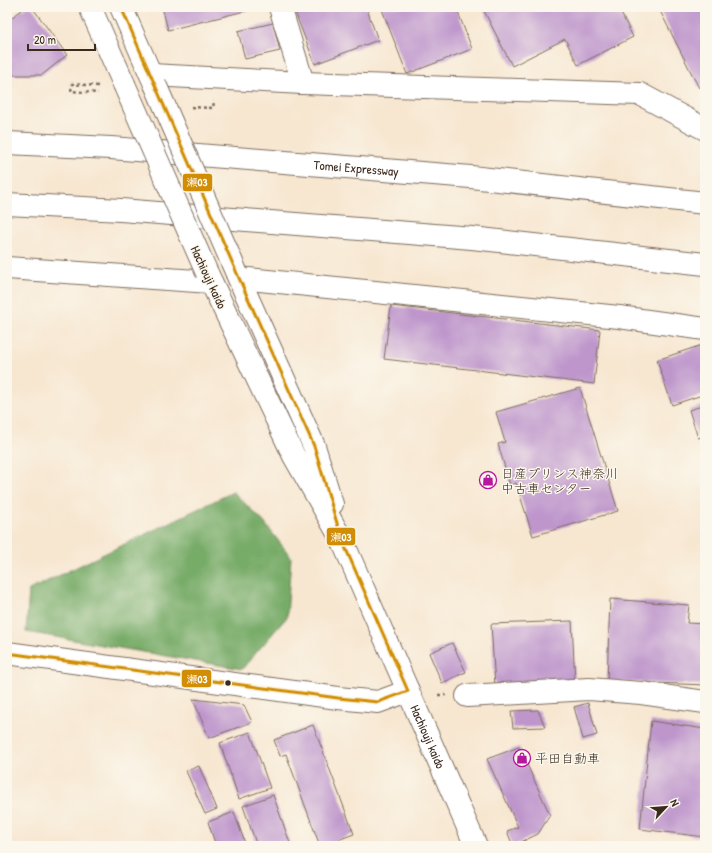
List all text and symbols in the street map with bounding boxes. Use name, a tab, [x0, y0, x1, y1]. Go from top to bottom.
scale bar	[28, 26, 95, 52]
text: 20 m	[34, 31, 56, 48]
street label: Tomei Expressway	[313, 155, 400, 180]
line badge: 瀬03	[182, 173, 213, 192]
text: 瀬03	[187, 175, 207, 189]
street label: Hachiouji kaido	[187, 243, 231, 311]
place label: 日産プリンス神奈川 中古車センター	[501, 464, 618, 497]
shop icon: 日産プリンス神奈川 中古車センター	[478, 470, 498, 490]
line badge: 瀬03	[326, 527, 356, 546]
text: 瀬03	[331, 530, 351, 544]
line badge: 瀬03	[181, 669, 212, 688]
text: 瀬03	[187, 672, 207, 686]
unlabelled marker	[223, 678, 233, 688]
street label: Hachiouji kaido	[406, 702, 450, 771]
shop icon: 平田自動車	[512, 748, 532, 768]
place label: 平田自動車	[535, 749, 600, 767]
north arrow	[646, 787, 686, 827]
text: N	[667, 797, 683, 808]

